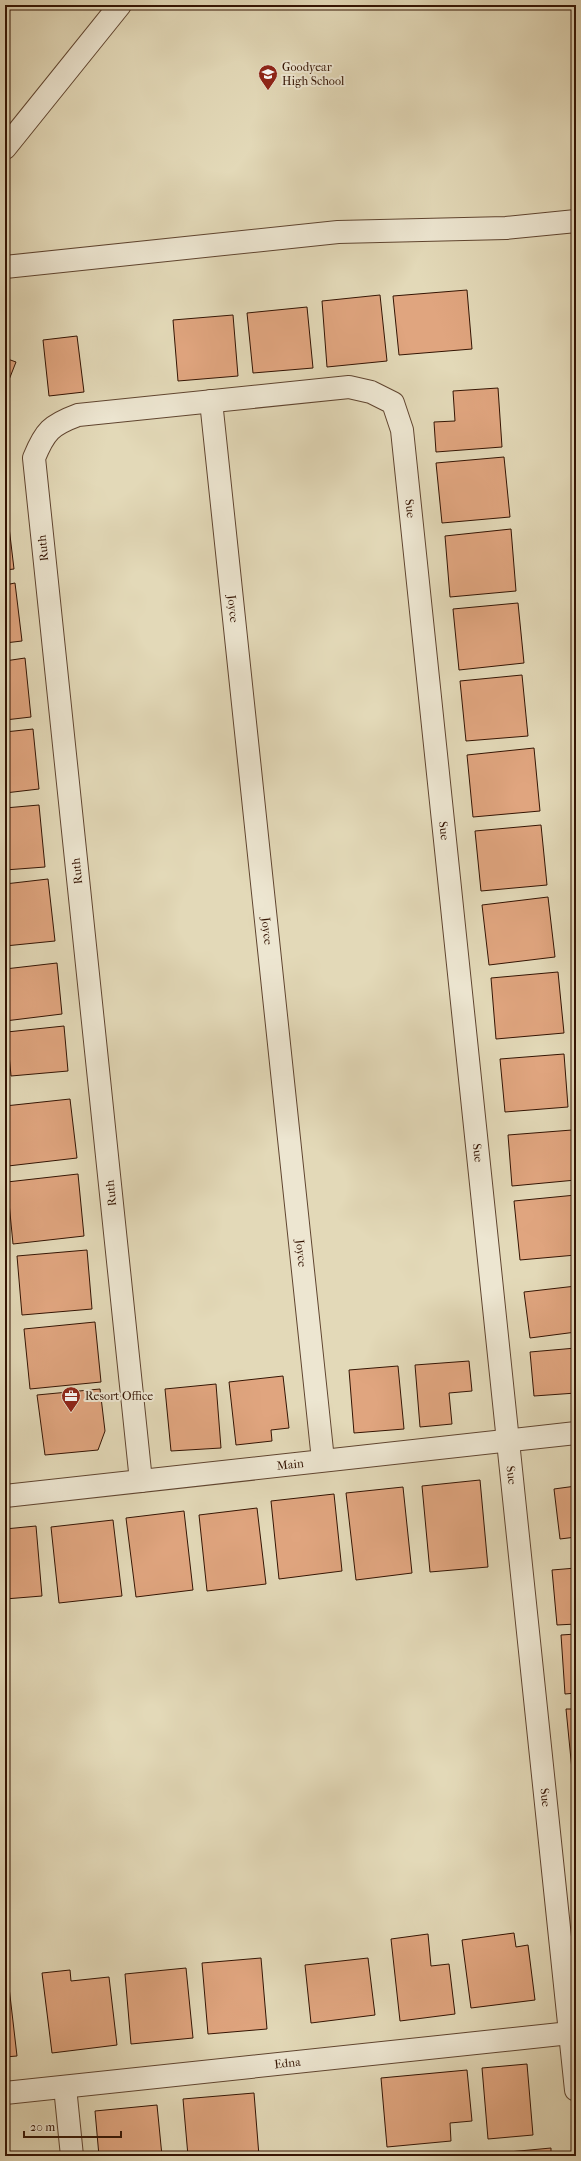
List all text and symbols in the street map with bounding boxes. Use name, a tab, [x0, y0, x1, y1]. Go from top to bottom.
place label: Goodyear High School	[282, 60, 345, 88]
school or university icon: Goodyear High School	[257, 63, 279, 91]
street label: Sue	[402, 498, 418, 519]
street label: Ruth	[35, 534, 51, 562]
street label: Joyce	[224, 593, 241, 623]
street label: Sue	[436, 821, 452, 841]
street label: Ruth	[69, 857, 85, 885]
street label: Joyce	[259, 916, 275, 945]
street label: Sue	[470, 1143, 486, 1163]
street label: Ruth	[103, 1179, 119, 1207]
street label: Joyce	[293, 1238, 310, 1268]
office icon: Resort Office	[60, 1385, 82, 1413]
place label: Resort Office	[85, 1389, 153, 1403]
street label: Main	[276, 1456, 305, 1473]
street label: Sue	[504, 1465, 520, 1485]
street label: Sue	[537, 1787, 553, 1808]
street label: Edna	[274, 2055, 302, 2071]
scale bar	[24, 2113, 121, 2139]
text: 20 m	[30, 2120, 55, 2134]

